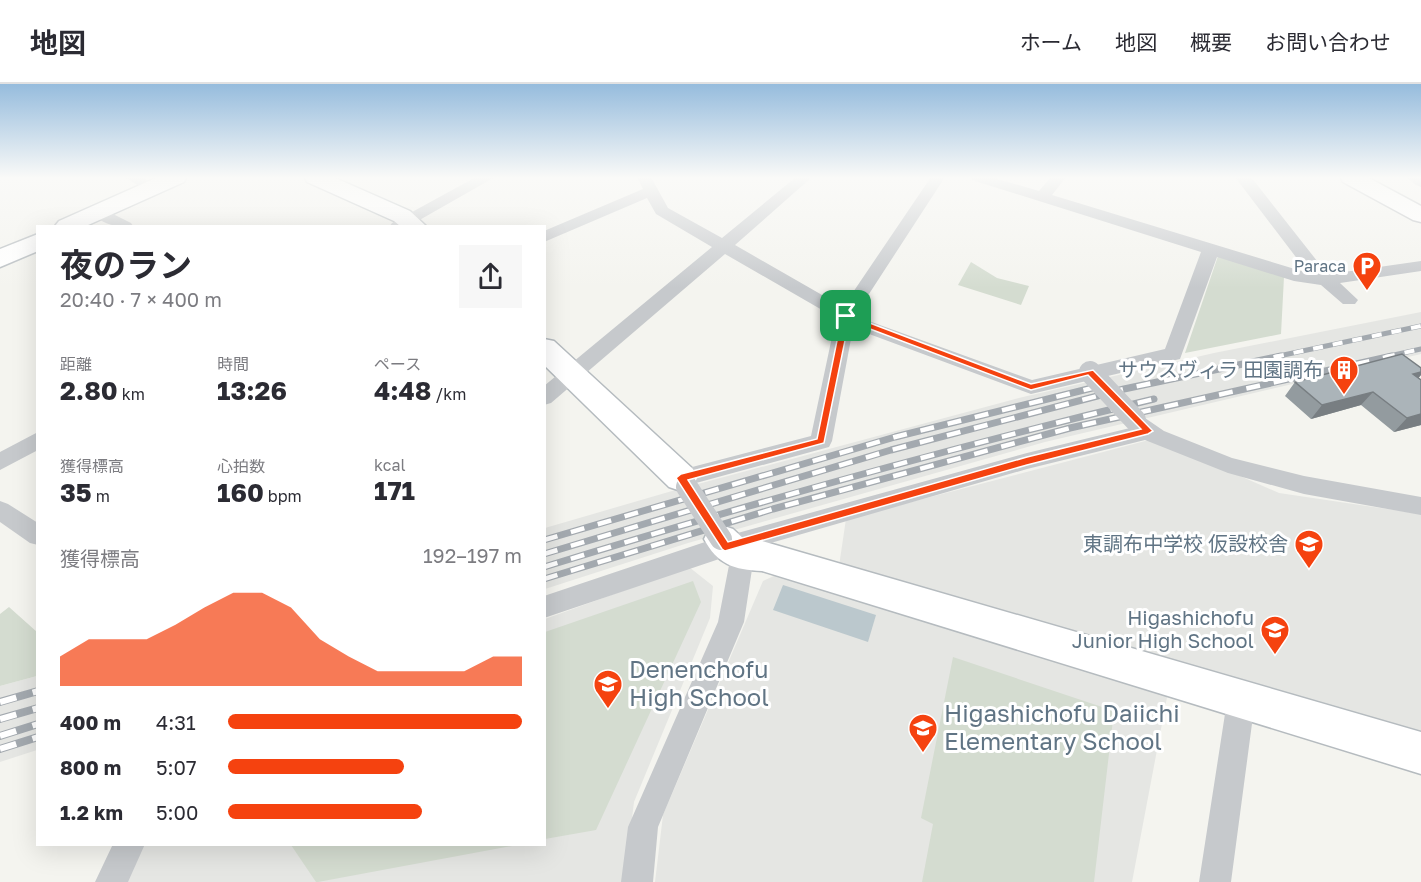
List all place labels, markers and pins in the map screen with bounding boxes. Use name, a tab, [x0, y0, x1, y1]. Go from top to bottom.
parking icon: Paraca	[1351, 250, 1383, 292]
place label: Paraca	[1294, 256, 1346, 276]
pin	[820, 290, 871, 341]
building icon: サウスヴィラ 田園調布	[1328, 354, 1360, 396]
place label: サウスヴィラ 田園調布	[1118, 357, 1323, 381]
school or university icon: 東調布中学校 仮設校舎	[1293, 528, 1325, 570]
place label: 東調布中学校 仮設校舎	[1083, 531, 1288, 555]
place label: Higashichofu Junior High School	[1072, 605, 1254, 652]
school or university icon: Higashichofu Junior High School	[1259, 614, 1291, 656]
place label: Denenchofu High School	[629, 654, 769, 711]
school or university icon: Denenchofu High School	[592, 668, 624, 710]
place label: Higashichofu Daiichi Elementary School	[944, 698, 1180, 755]
school or university icon: Higashichofu Daiichi Elementary School	[907, 712, 939, 754]

